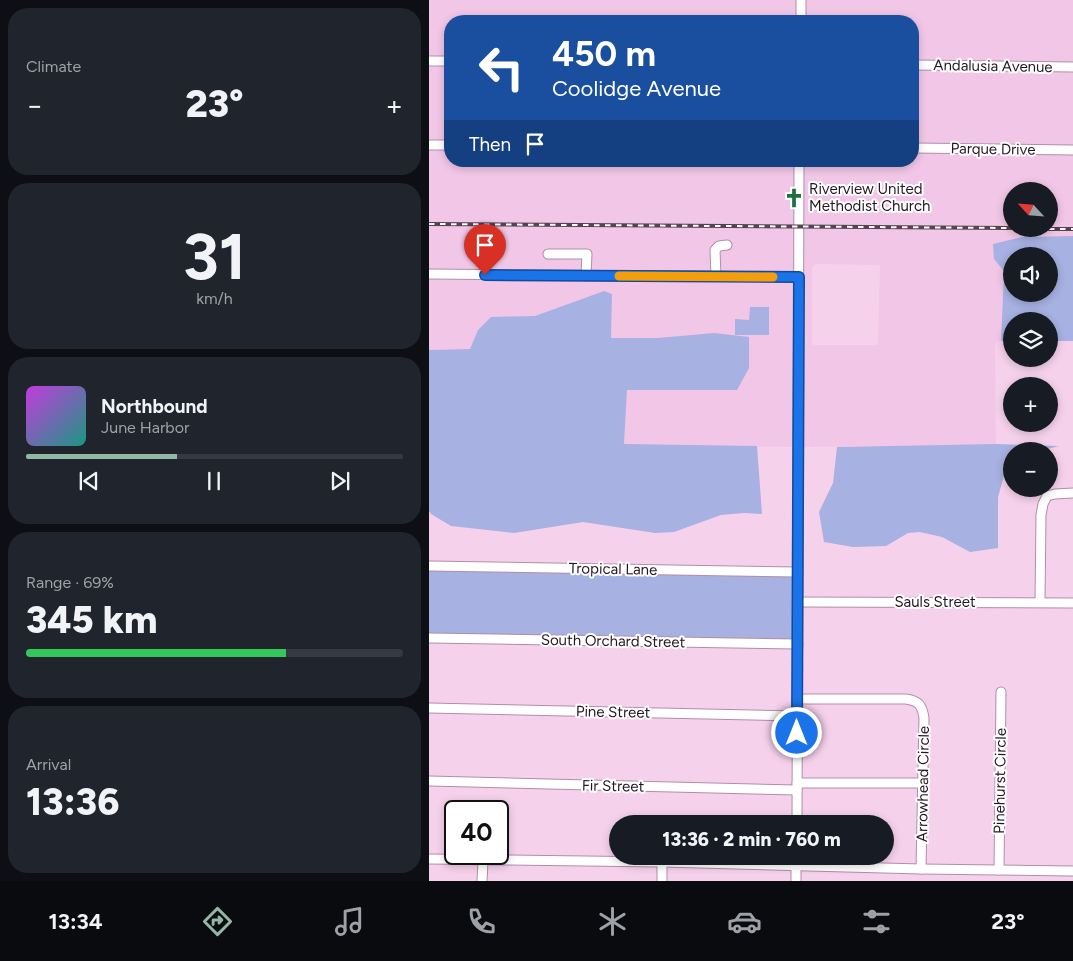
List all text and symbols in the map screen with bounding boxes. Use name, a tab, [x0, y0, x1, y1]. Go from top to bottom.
text: 450 m	[552, 33, 656, 75]
icon: left	[469, 35, 534, 100]
street label: Andalusia Avenue	[933, 56, 1053, 76]
text: Climate	[26, 57, 81, 76]
text: Coolidge Avenue	[552, 75, 721, 102]
text: 23°	[185, 81, 244, 127]
text: −	[26, 88, 43, 122]
text: +	[386, 88, 403, 122]
icon: arrive	[521, 130, 549, 158]
text: Then	[469, 133, 511, 156]
street label: Parque Drive	[950, 139, 1036, 159]
place label: Riverview United Methodist Church	[809, 180, 930, 215]
north arrow	[1003, 182, 1058, 238]
map controls	[1003, 182, 1058, 497]
church icon: Riverview United Methodist Church	[783, 187, 805, 209]
text: 31	[183, 217, 246, 295]
pin	[464, 224, 506, 275]
icon: arrive	[471, 231, 499, 259]
button: sound	[1003, 247, 1058, 302]
text: km/h	[196, 289, 233, 308]
button: layers	[1003, 312, 1058, 367]
button: +	[1003, 377, 1058, 432]
text: Northbound	[101, 395, 208, 418]
text: June Harbor	[101, 418, 189, 437]
button: −	[1003, 442, 1058, 497]
icon: previous	[75, 467, 103, 495]
icon: pause	[200, 467, 228, 495]
icon: next	[326, 467, 354, 495]
street label: Tropical Lane	[569, 559, 657, 579]
text: Range · 69%	[26, 573, 114, 592]
street label: Sauls Street	[894, 593, 976, 611]
text: 345 km	[26, 597, 158, 643]
street label: South Orchard Street	[541, 631, 686, 651]
street label: Pine Street	[576, 702, 651, 722]
position arrow	[770, 706, 822, 758]
street label: Arrowhead Circle	[913, 726, 933, 842]
street label: Pinehurst Circle	[990, 728, 1010, 834]
text: Arrival	[26, 755, 71, 774]
street label: Fir Street	[582, 776, 645, 796]
text: 13:36	[26, 779, 119, 825]
speed limit sign: 40	[444, 800, 509, 865]
text: 13:36 · 2 min · 760 m	[662, 828, 841, 851]
icon: directions	[200, 904, 235, 939]
icon: music	[332, 904, 367, 939]
icon: phone	[464, 904, 499, 939]
icon: climate	[595, 904, 630, 939]
icon: car	[727, 904, 762, 939]
icon: filters	[859, 904, 894, 939]
text: 13:34	[48, 908, 103, 935]
text: 23°	[991, 908, 1025, 935]

